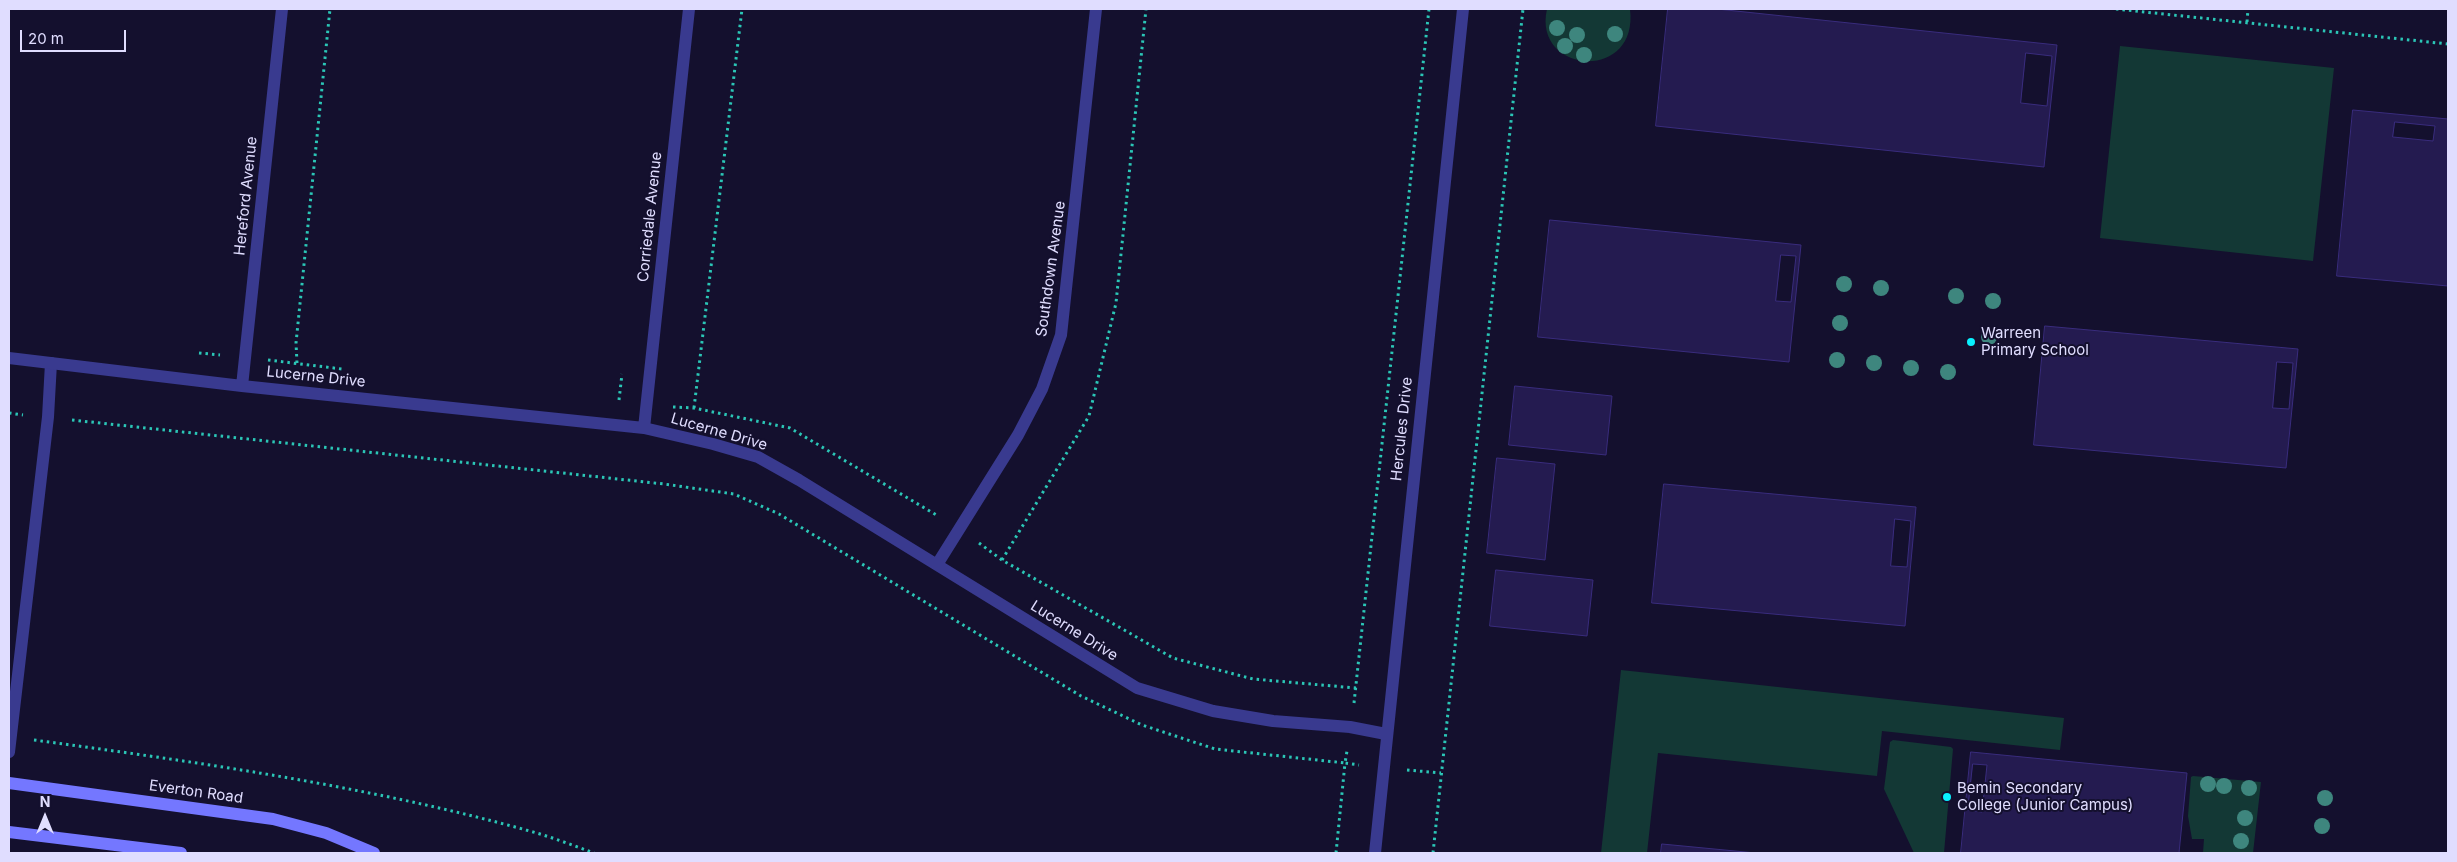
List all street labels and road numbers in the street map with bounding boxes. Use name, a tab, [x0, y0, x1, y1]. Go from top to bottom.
street label: Hereford Avenue	[231, 136, 261, 256]
street label: Corriedale Avenue	[634, 151, 666, 283]
street label: Southdown Avenue	[1033, 200, 1069, 338]
street label: Lucerne Drive	[266, 363, 366, 391]
street label: Hercules Drive	[1388, 376, 1416, 482]
street label: Lucerne Drive	[669, 410, 769, 454]
street label: Lucerne Drive	[1027, 597, 1121, 665]
street label: Everton Road	[148, 776, 244, 808]

